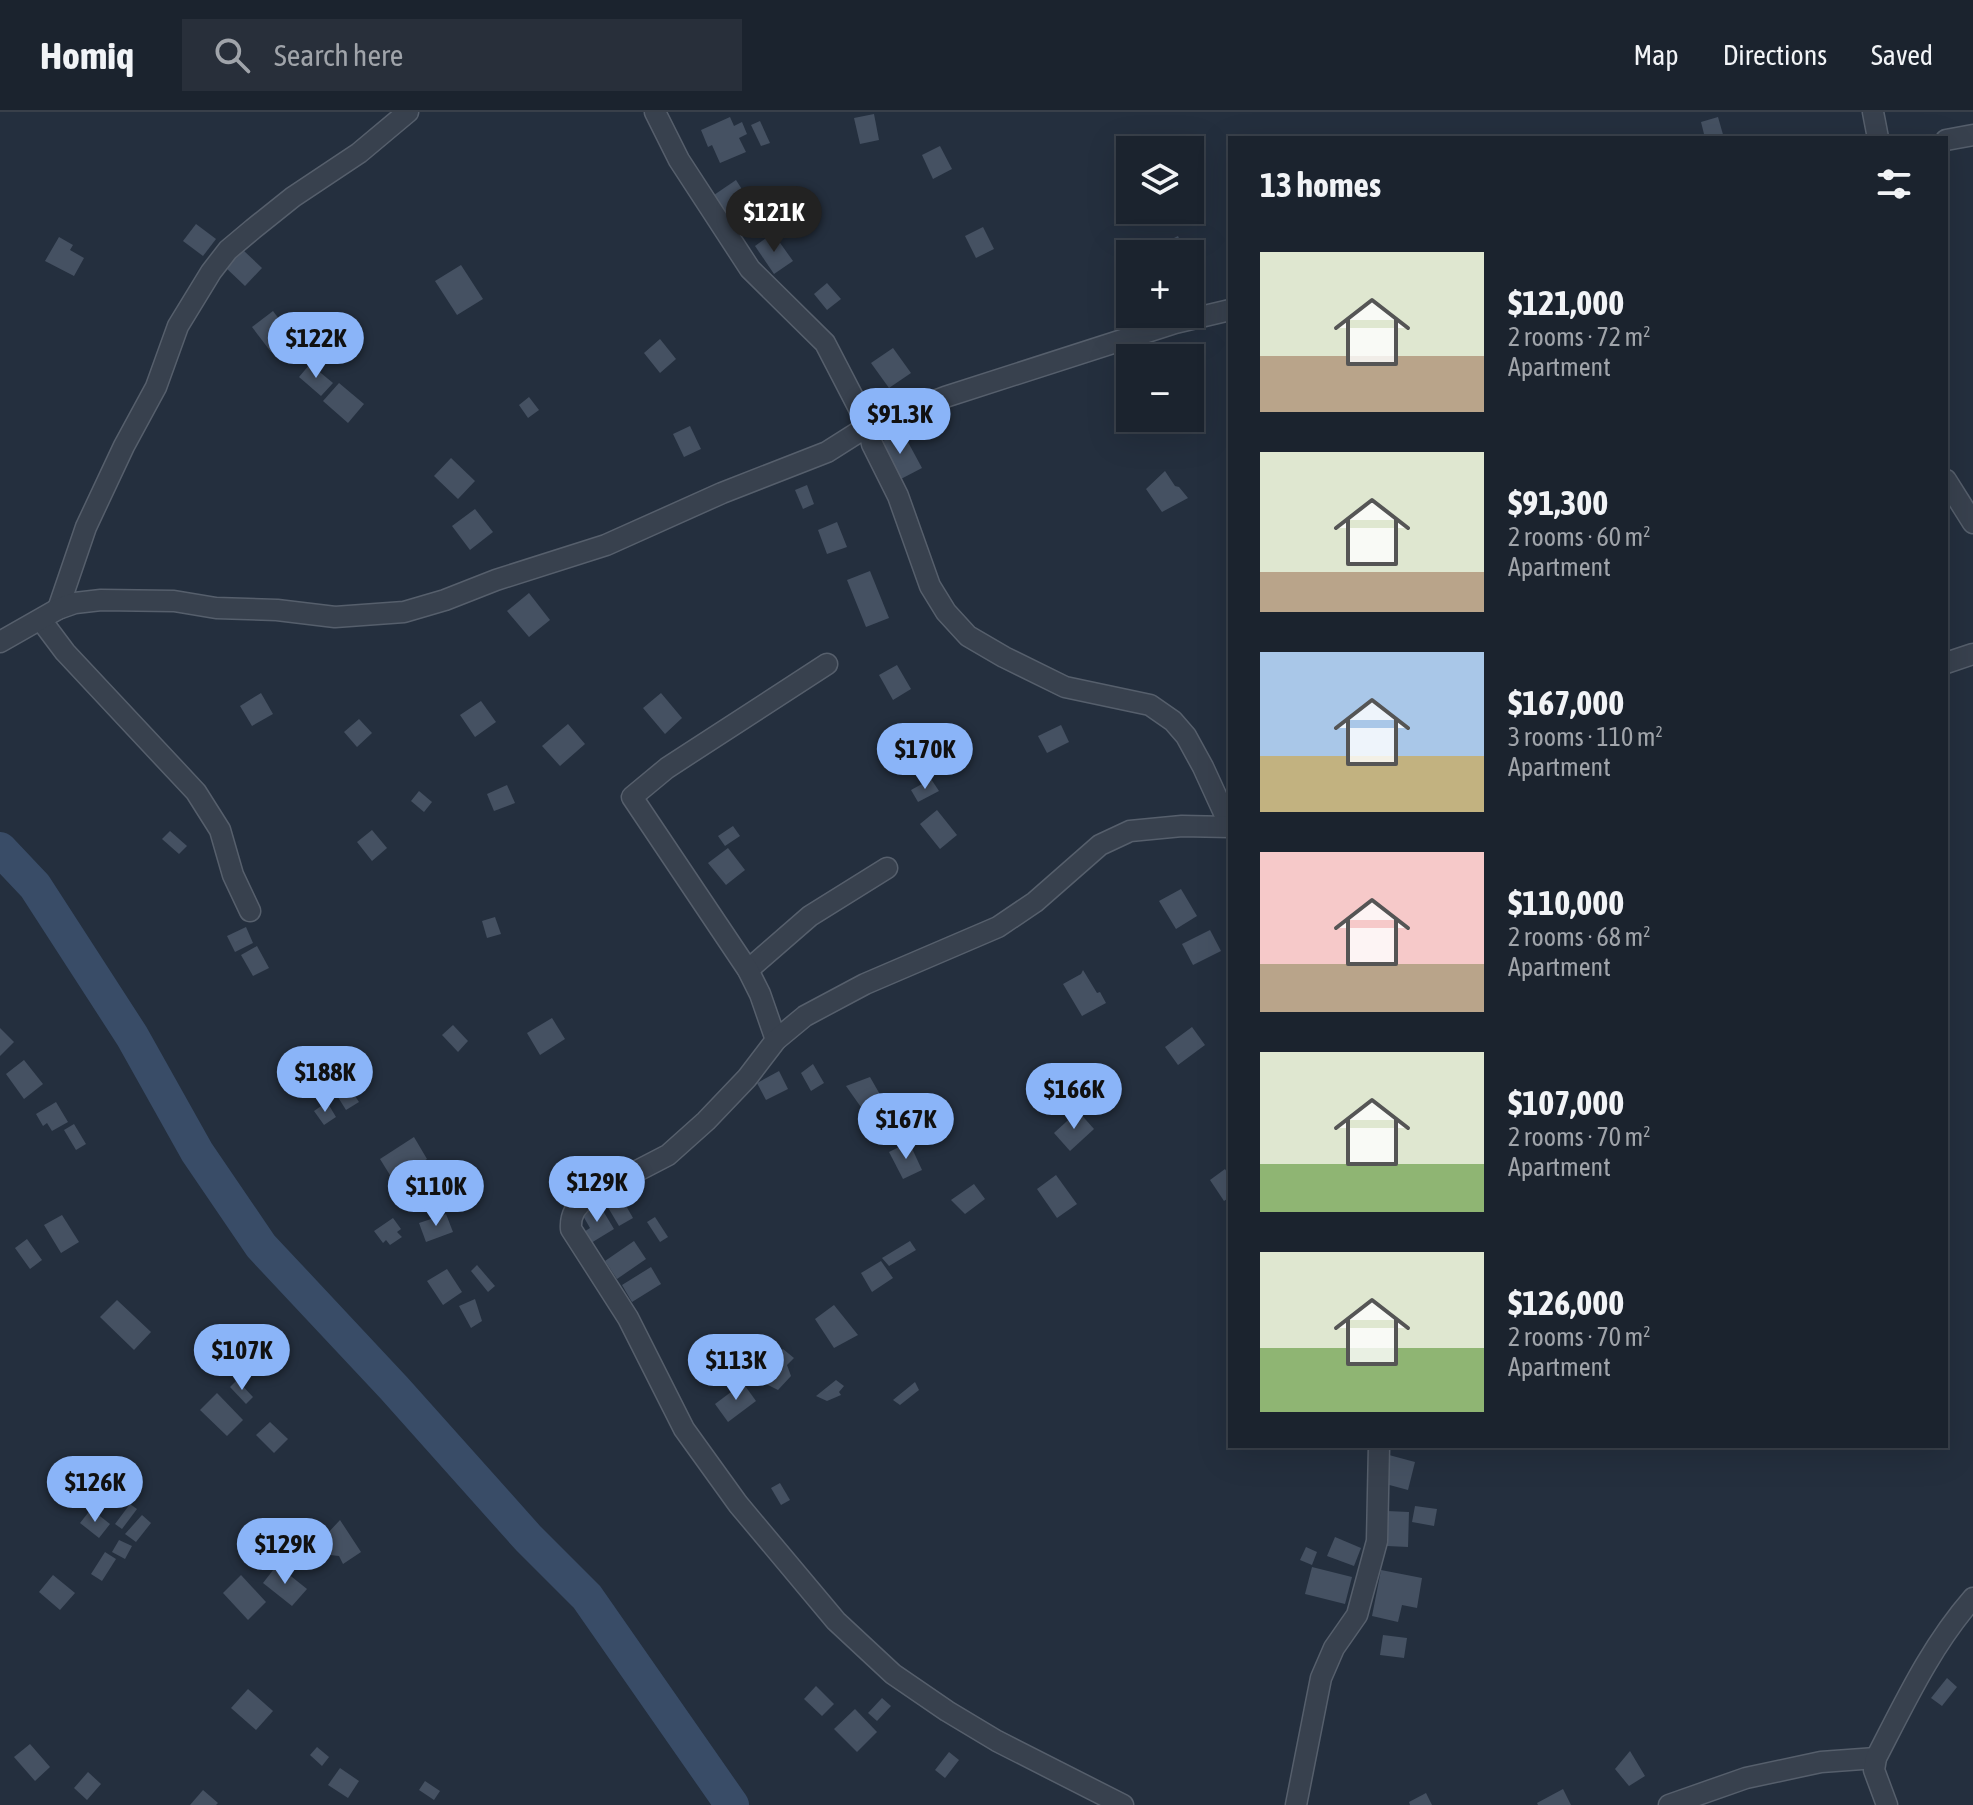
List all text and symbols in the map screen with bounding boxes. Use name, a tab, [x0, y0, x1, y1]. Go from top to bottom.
search box	[182, 19, 742, 91]
icon: search	[210, 33, 254, 77]
text: Homiq	[40, 34, 134, 77]
text: Search here	[274, 38, 403, 72]
text: Map	[1634, 39, 1679, 71]
text: Directions	[1723, 39, 1827, 71]
text: Saved	[1871, 39, 1933, 71]
map controls	[1116, 136, 1204, 432]
button: layers	[1116, 136, 1204, 224]
icon: filters	[1872, 162, 1916, 206]
text: 13 homes	[1260, 165, 1381, 204]
pin: $121K	[718, 186, 830, 254]
text: $121K	[744, 197, 804, 227]
button: +	[1116, 240, 1204, 328]
text: $121,000	[1508, 283, 1624, 322]
icon: home	[1324, 284, 1420, 380]
pin: $122K	[260, 312, 372, 380]
text: 2 rooms · 72 m²	[1508, 322, 1650, 352]
text: $122K	[286, 323, 346, 353]
button: −	[1116, 344, 1204, 432]
text: Apartment	[1508, 352, 1611, 382]
pin: $91.3K	[835, 388, 965, 456]
text: $91.3K	[868, 399, 932, 429]
text: $91,300	[1508, 483, 1608, 522]
icon: home	[1324, 484, 1420, 580]
text: 2 rooms · 60 m²	[1508, 522, 1650, 552]
text: Apartment	[1508, 552, 1611, 582]
text: $167,000	[1508, 683, 1624, 722]
icon: home	[1324, 684, 1420, 780]
text: 3 rooms · 110 m²	[1508, 722, 1663, 752]
pin: $170K	[869, 723, 981, 791]
text: $170K	[895, 734, 955, 764]
text: Apartment	[1508, 752, 1611, 782]
text: $110,000	[1508, 883, 1624, 922]
icon: home	[1324, 884, 1420, 980]
text: 2 rooms · 68 m²	[1508, 922, 1650, 952]
text: Apartment	[1508, 952, 1611, 982]
pin: $188K	[269, 1046, 381, 1114]
text: $188K	[295, 1057, 355, 1087]
pin: $166K	[1018, 1063, 1130, 1131]
text: $166K	[1044, 1074, 1104, 1104]
text: $107,000	[1508, 1083, 1624, 1122]
icon: home	[1324, 1084, 1420, 1180]
pin: $167K	[850, 1093, 962, 1161]
text: $167K	[876, 1104, 936, 1134]
text: 2 rooms · 70 m²	[1508, 1122, 1650, 1152]
text: Apartment	[1508, 1152, 1611, 1182]
pin: $129K	[541, 1156, 653, 1224]
pin: $110K	[380, 1160, 492, 1228]
text: $129K	[567, 1167, 627, 1197]
text: $110K	[406, 1171, 466, 1201]
text: $126,000	[1508, 1283, 1624, 1322]
icon: home	[1324, 1284, 1420, 1380]
text: 2 rooms · 70 m²	[1508, 1322, 1650, 1352]
pin: $107K	[186, 1324, 298, 1392]
pin: $113K	[680, 1334, 792, 1402]
text: $107K	[212, 1335, 272, 1365]
text: $113K	[706, 1345, 766, 1375]
text: Apartment	[1508, 1352, 1611, 1382]
pin: $126K	[39, 1456, 151, 1524]
text: $126K	[65, 1467, 125, 1497]
pin: $129K	[229, 1518, 341, 1586]
text: $129K	[255, 1529, 315, 1559]

